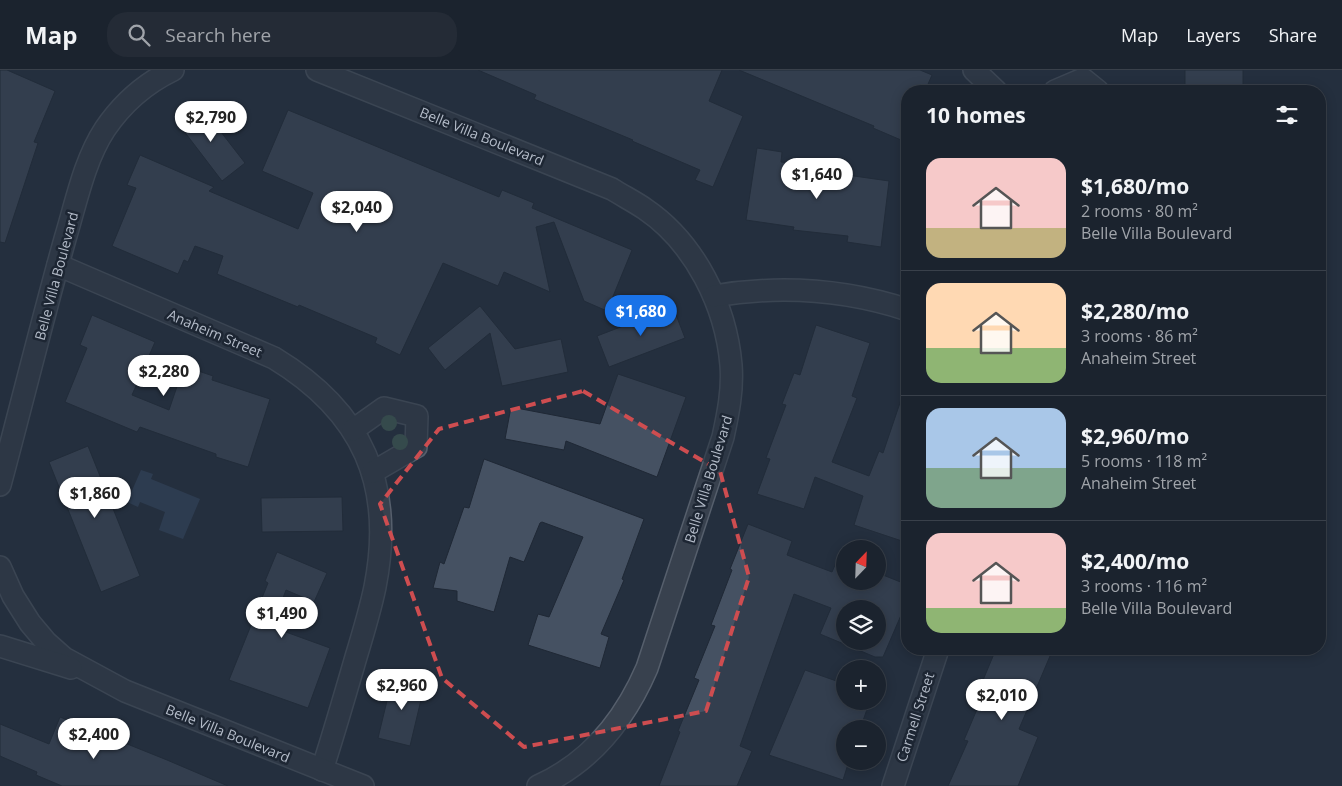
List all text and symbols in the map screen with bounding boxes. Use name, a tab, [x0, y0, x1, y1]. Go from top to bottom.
search box	[107, 12, 457, 57]
text: Map	[25, 18, 77, 51]
icon: search	[125, 21, 153, 49]
text: Search here	[165, 22, 271, 48]
text: Map	[1121, 23, 1158, 47]
text: Layers	[1186, 23, 1241, 47]
text: Share	[1269, 23, 1317, 47]
pin: $2,790	[170, 100, 252, 143]
text: 10 homes	[926, 101, 1026, 129]
icon: filters	[1273, 101, 1301, 129]
street label: Belle Villa Boulevard	[417, 102, 547, 170]
text: $2,790	[186, 106, 236, 128]
pin: $1,640	[776, 158, 858, 200]
text: $1,640	[792, 163, 842, 185]
text: $1,680/mo	[1081, 172, 1189, 200]
icon: home	[966, 178, 1026, 238]
pin: $2,040	[316, 190, 398, 233]
text: $2,040	[332, 196, 382, 218]
text: 2 rooms · 80 m²	[1081, 200, 1198, 222]
street label: Belle Villa Boulevard	[30, 210, 82, 342]
text: Belle Villa Boulevard	[1081, 222, 1232, 244]
pin: $1,680	[600, 294, 682, 337]
text: $2,280/mo	[1081, 297, 1189, 325]
text: $1,680	[616, 300, 666, 322]
icon: home	[966, 303, 1026, 363]
street label: Anaheim Street	[165, 305, 265, 361]
text: 3 rooms · 86 m²	[1081, 325, 1198, 347]
text: Anaheim Street	[1081, 347, 1196, 369]
pin: $2,280	[123, 354, 205, 397]
text: $2,280	[139, 360, 189, 382]
street label: Belle Villa Boulevard	[680, 413, 736, 545]
text: $2,960/mo	[1081, 422, 1189, 450]
icon: home	[966, 428, 1026, 488]
text: 5 rooms · 118 m²	[1081, 450, 1207, 472]
text: Anaheim Street	[1081, 472, 1196, 494]
pin: $1,860	[54, 476, 136, 519]
text: $1,860	[70, 482, 120, 504]
north arrow	[836, 540, 886, 590]
map controls	[836, 540, 886, 770]
text: $2,400/mo	[1081, 547, 1189, 575]
icon: home	[966, 553, 1026, 613]
text: 3 rooms · 116 m²	[1081, 575, 1207, 597]
pin: $1,490	[241, 596, 323, 639]
text: Belle Villa Boulevard	[1081, 597, 1232, 619]
button: layers	[836, 600, 886, 650]
text: $1,490	[257, 602, 307, 624]
button: +	[836, 660, 886, 710]
pin: $2,960	[361, 668, 443, 711]
street label: Carmell Street	[892, 670, 938, 764]
text: $2,960	[377, 674, 427, 696]
pin: $2,010	[961, 678, 1043, 721]
text: $2,010	[977, 684, 1027, 706]
street label: Belle Villa Boulevard	[163, 699, 293, 767]
pin: $2,400	[53, 718, 135, 760]
button: −	[836, 720, 886, 770]
text: $2,400	[69, 723, 119, 745]

